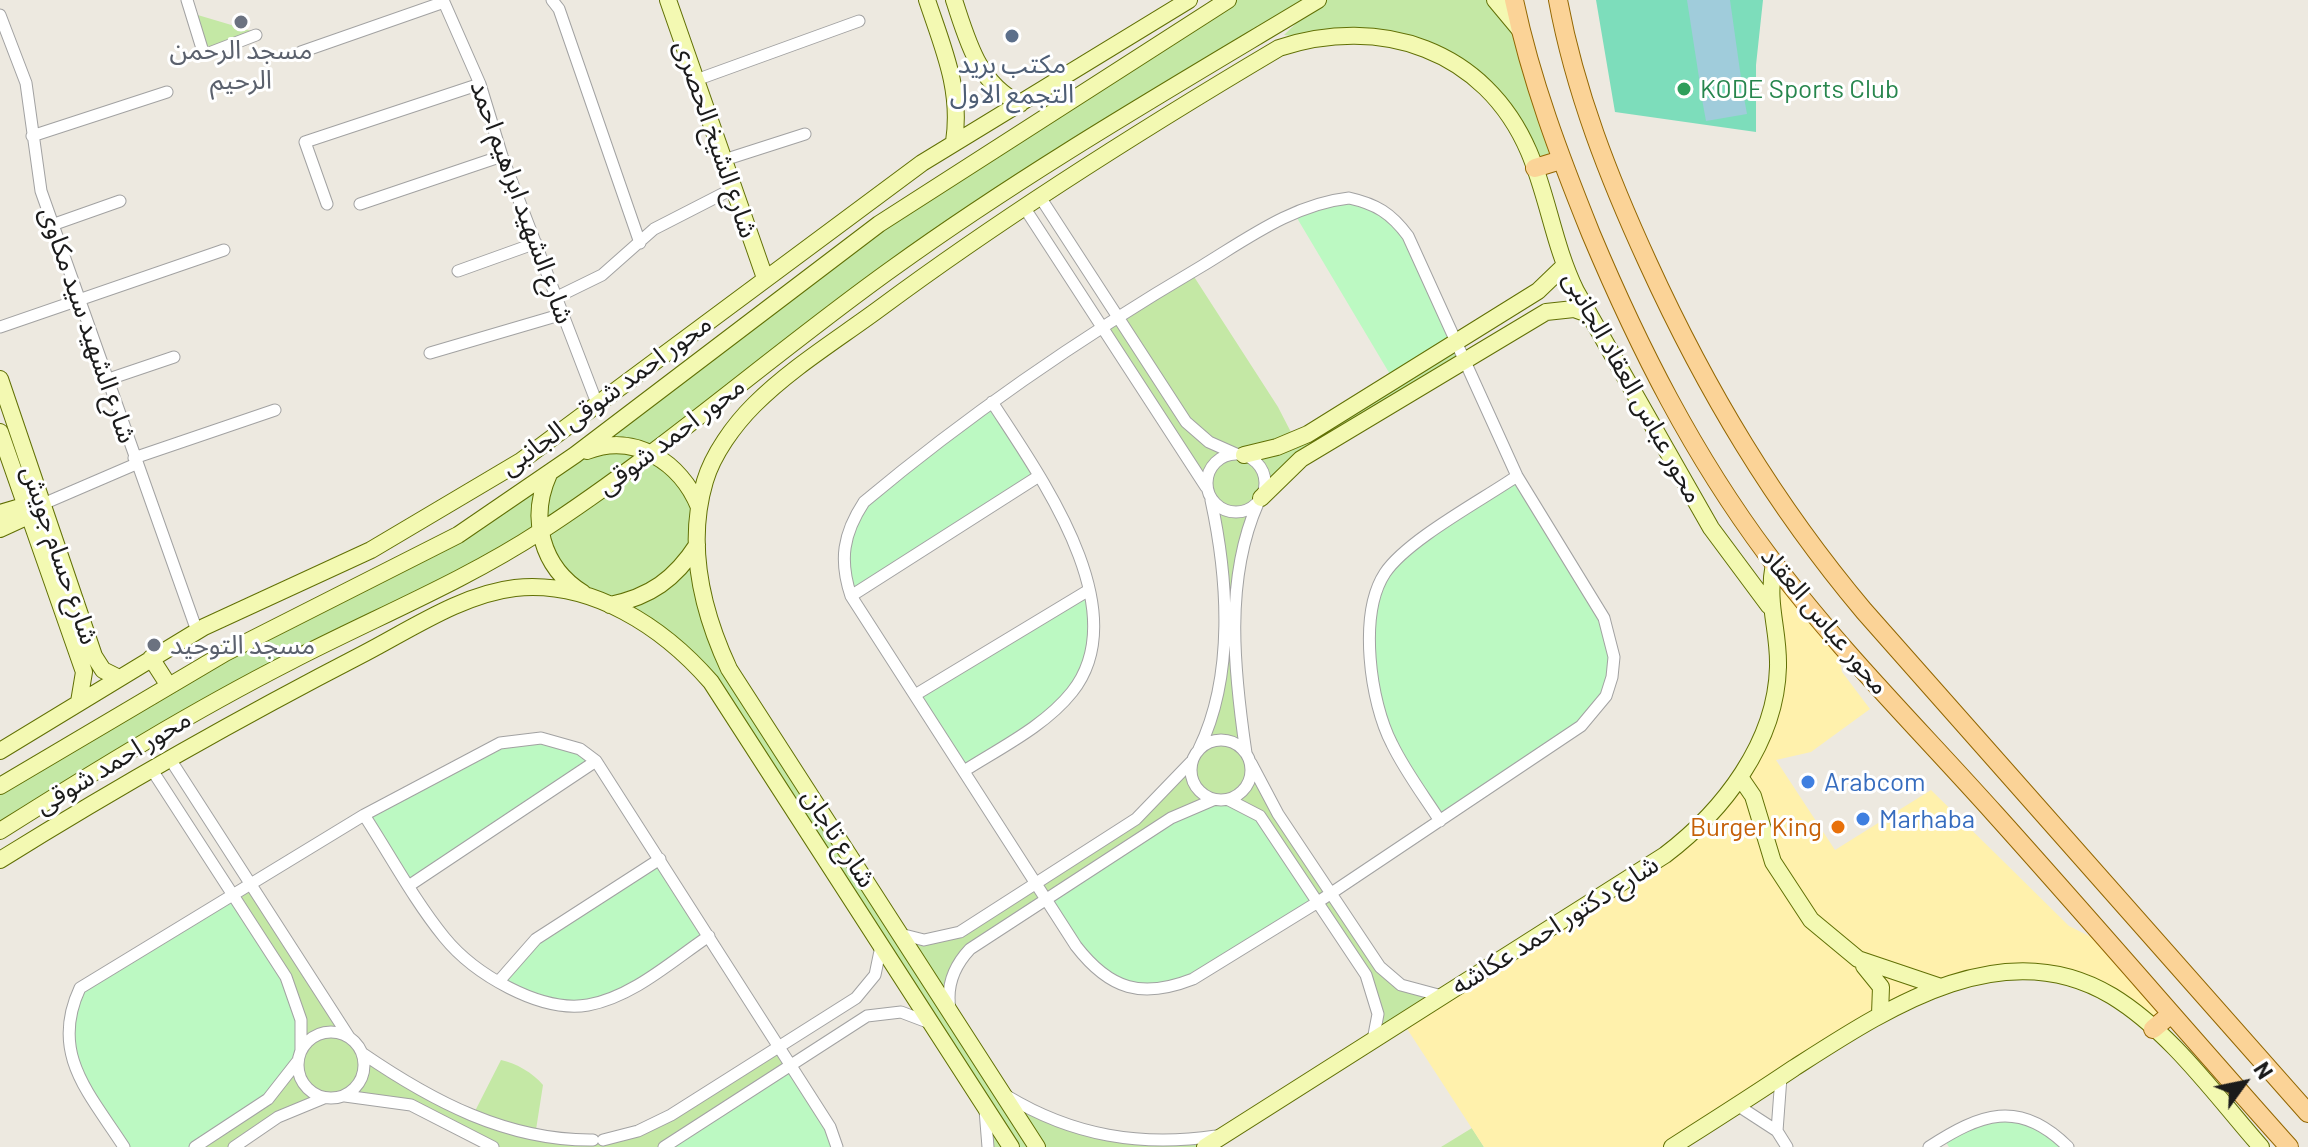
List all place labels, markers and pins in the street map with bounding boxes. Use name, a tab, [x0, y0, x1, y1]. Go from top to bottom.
marker: مسجد الرحمن الرحيم	[232, 13, 250, 31]
marker: مكتب بريد التجمع الاول	[1003, 27, 1021, 45]
place label: مسجد الرحمن الرحيم	[170, 34, 312, 96]
place label: مكتب بريد التجمع الاول	[950, 48, 1074, 110]
place label: KODE Sports Club	[1700, 73, 1899, 105]
marker: KODE Sports Club	[1675, 80, 1693, 98]
place label: مسجد التوحيد	[170, 629, 315, 661]
marker: مسجد التوحيد	[145, 636, 163, 654]
place label: Arabcom	[1824, 766, 1926, 798]
marker: Arabcom	[1799, 773, 1817, 791]
place label: Marhaba	[1879, 803, 1975, 835]
marker: Marhaba	[1854, 810, 1872, 828]
place label: Burger King	[1690, 811, 1822, 843]
marker: Burger King	[1829, 818, 1847, 836]

